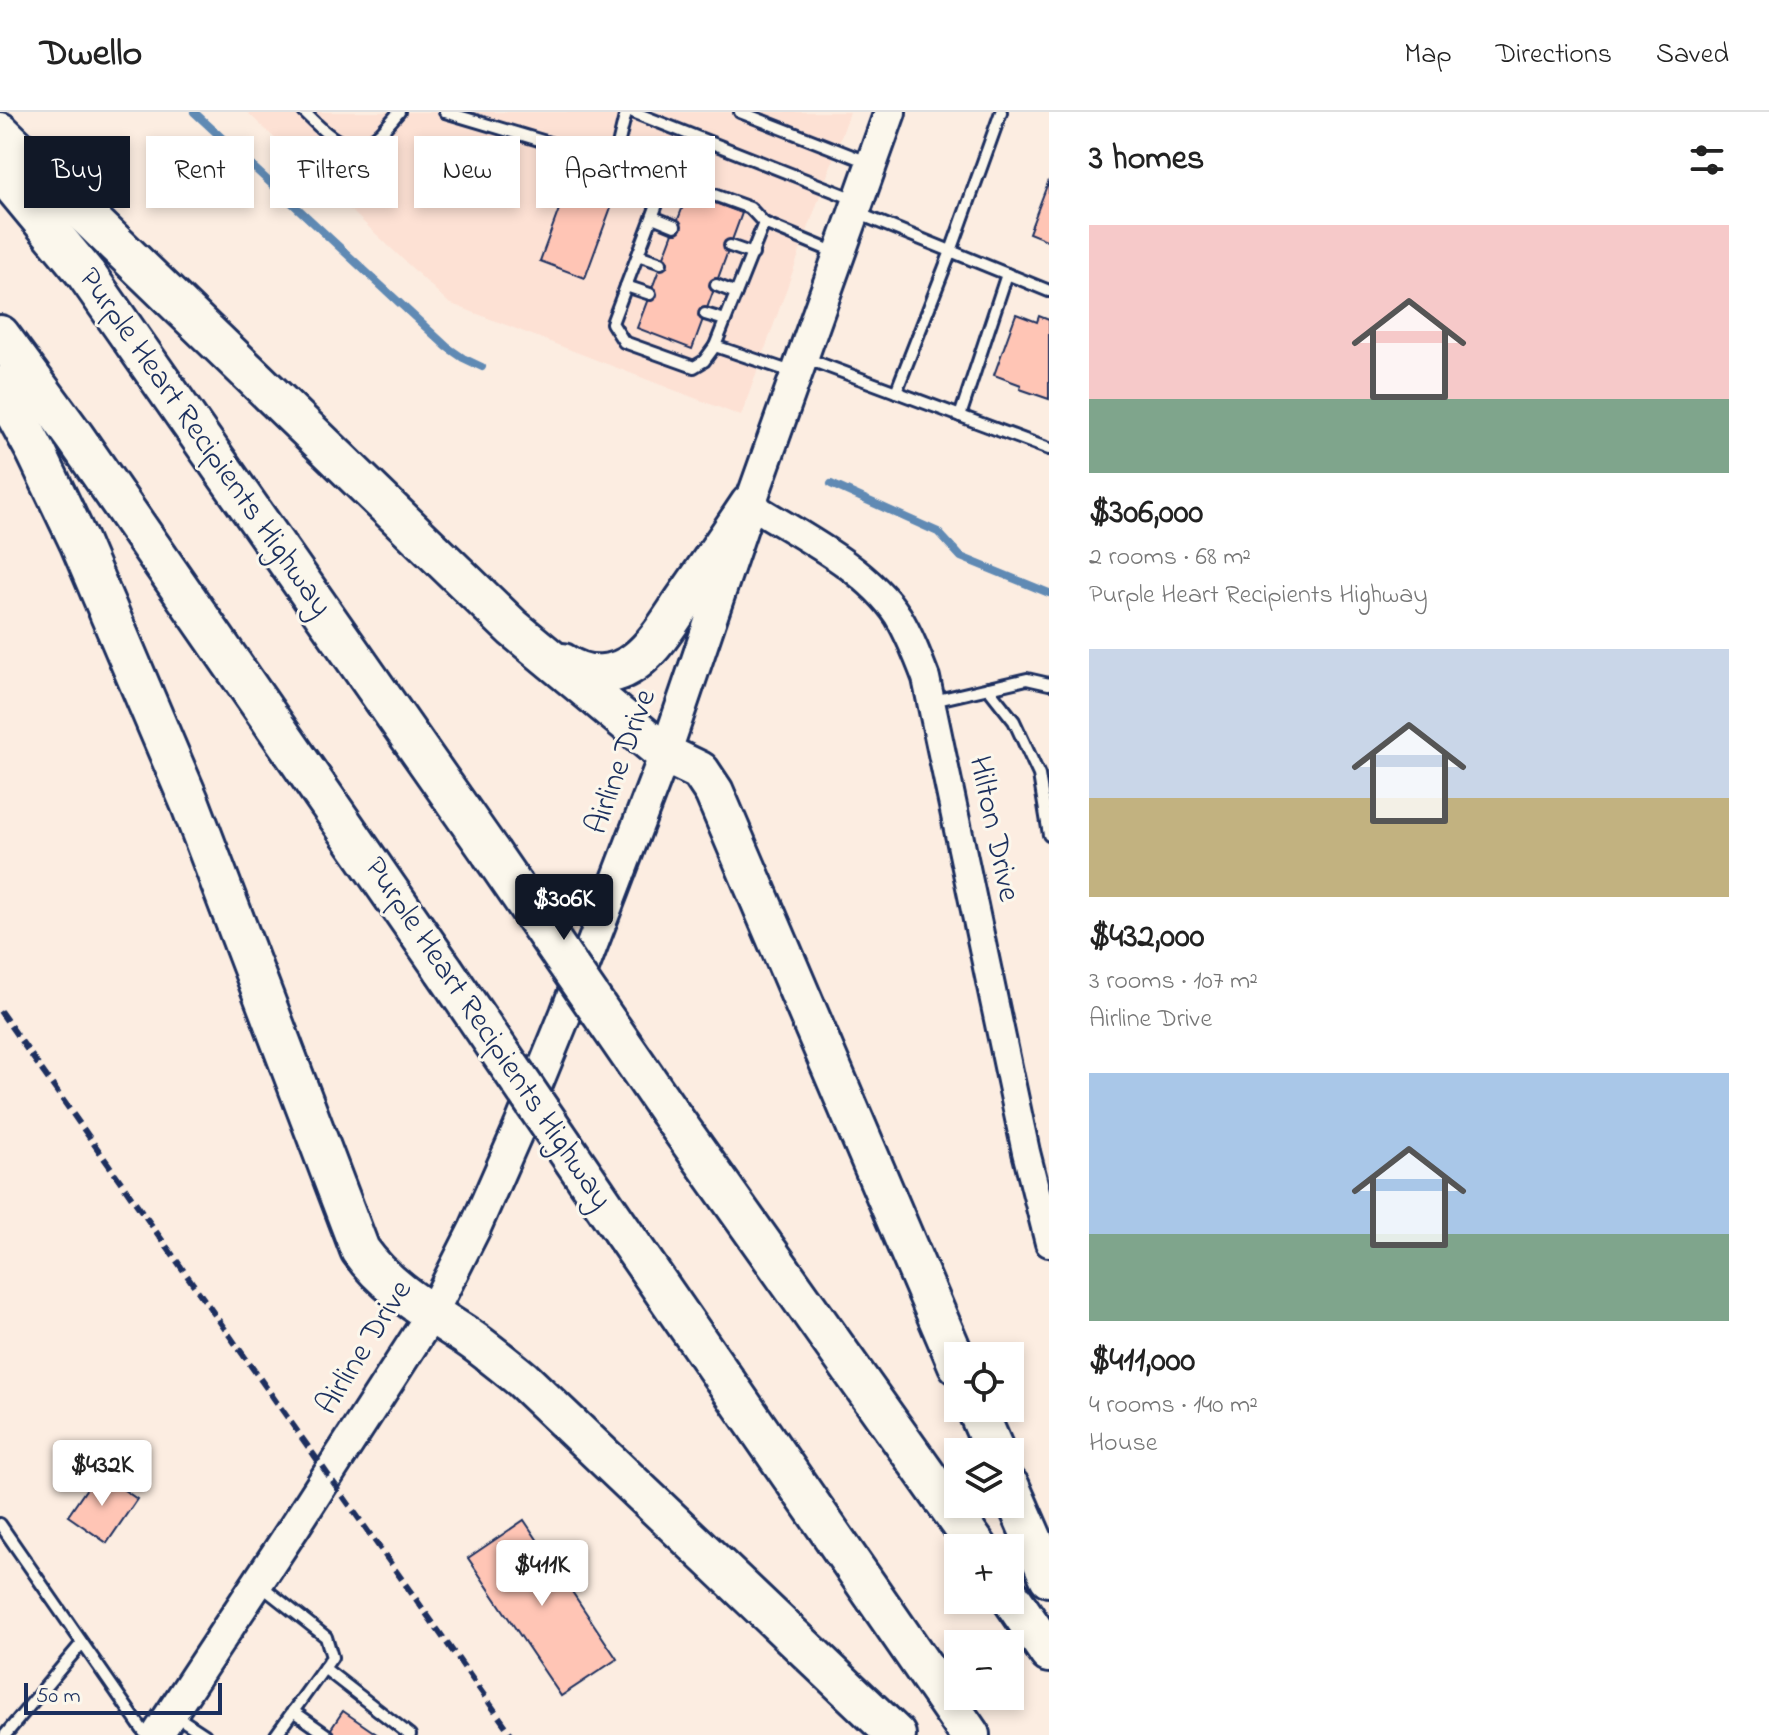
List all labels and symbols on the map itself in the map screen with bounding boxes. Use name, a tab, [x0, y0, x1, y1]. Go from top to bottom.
street label: Purple Heart Recipients Highway	[65, 259, 343, 627]
street label: Airline Drive	[574, 682, 670, 841]
street label: Hilton Drive	[955, 752, 1031, 907]
street label: Purple Heart Recipients Highway	[351, 848, 623, 1220]
pin: $306K	[508, 874, 620, 942]
street label: Airline Drive	[305, 1271, 425, 1425]
pin: $432K	[46, 1440, 158, 1508]
pin: $411K	[486, 1540, 598, 1608]
scale bar	[24, 1679, 222, 1715]

